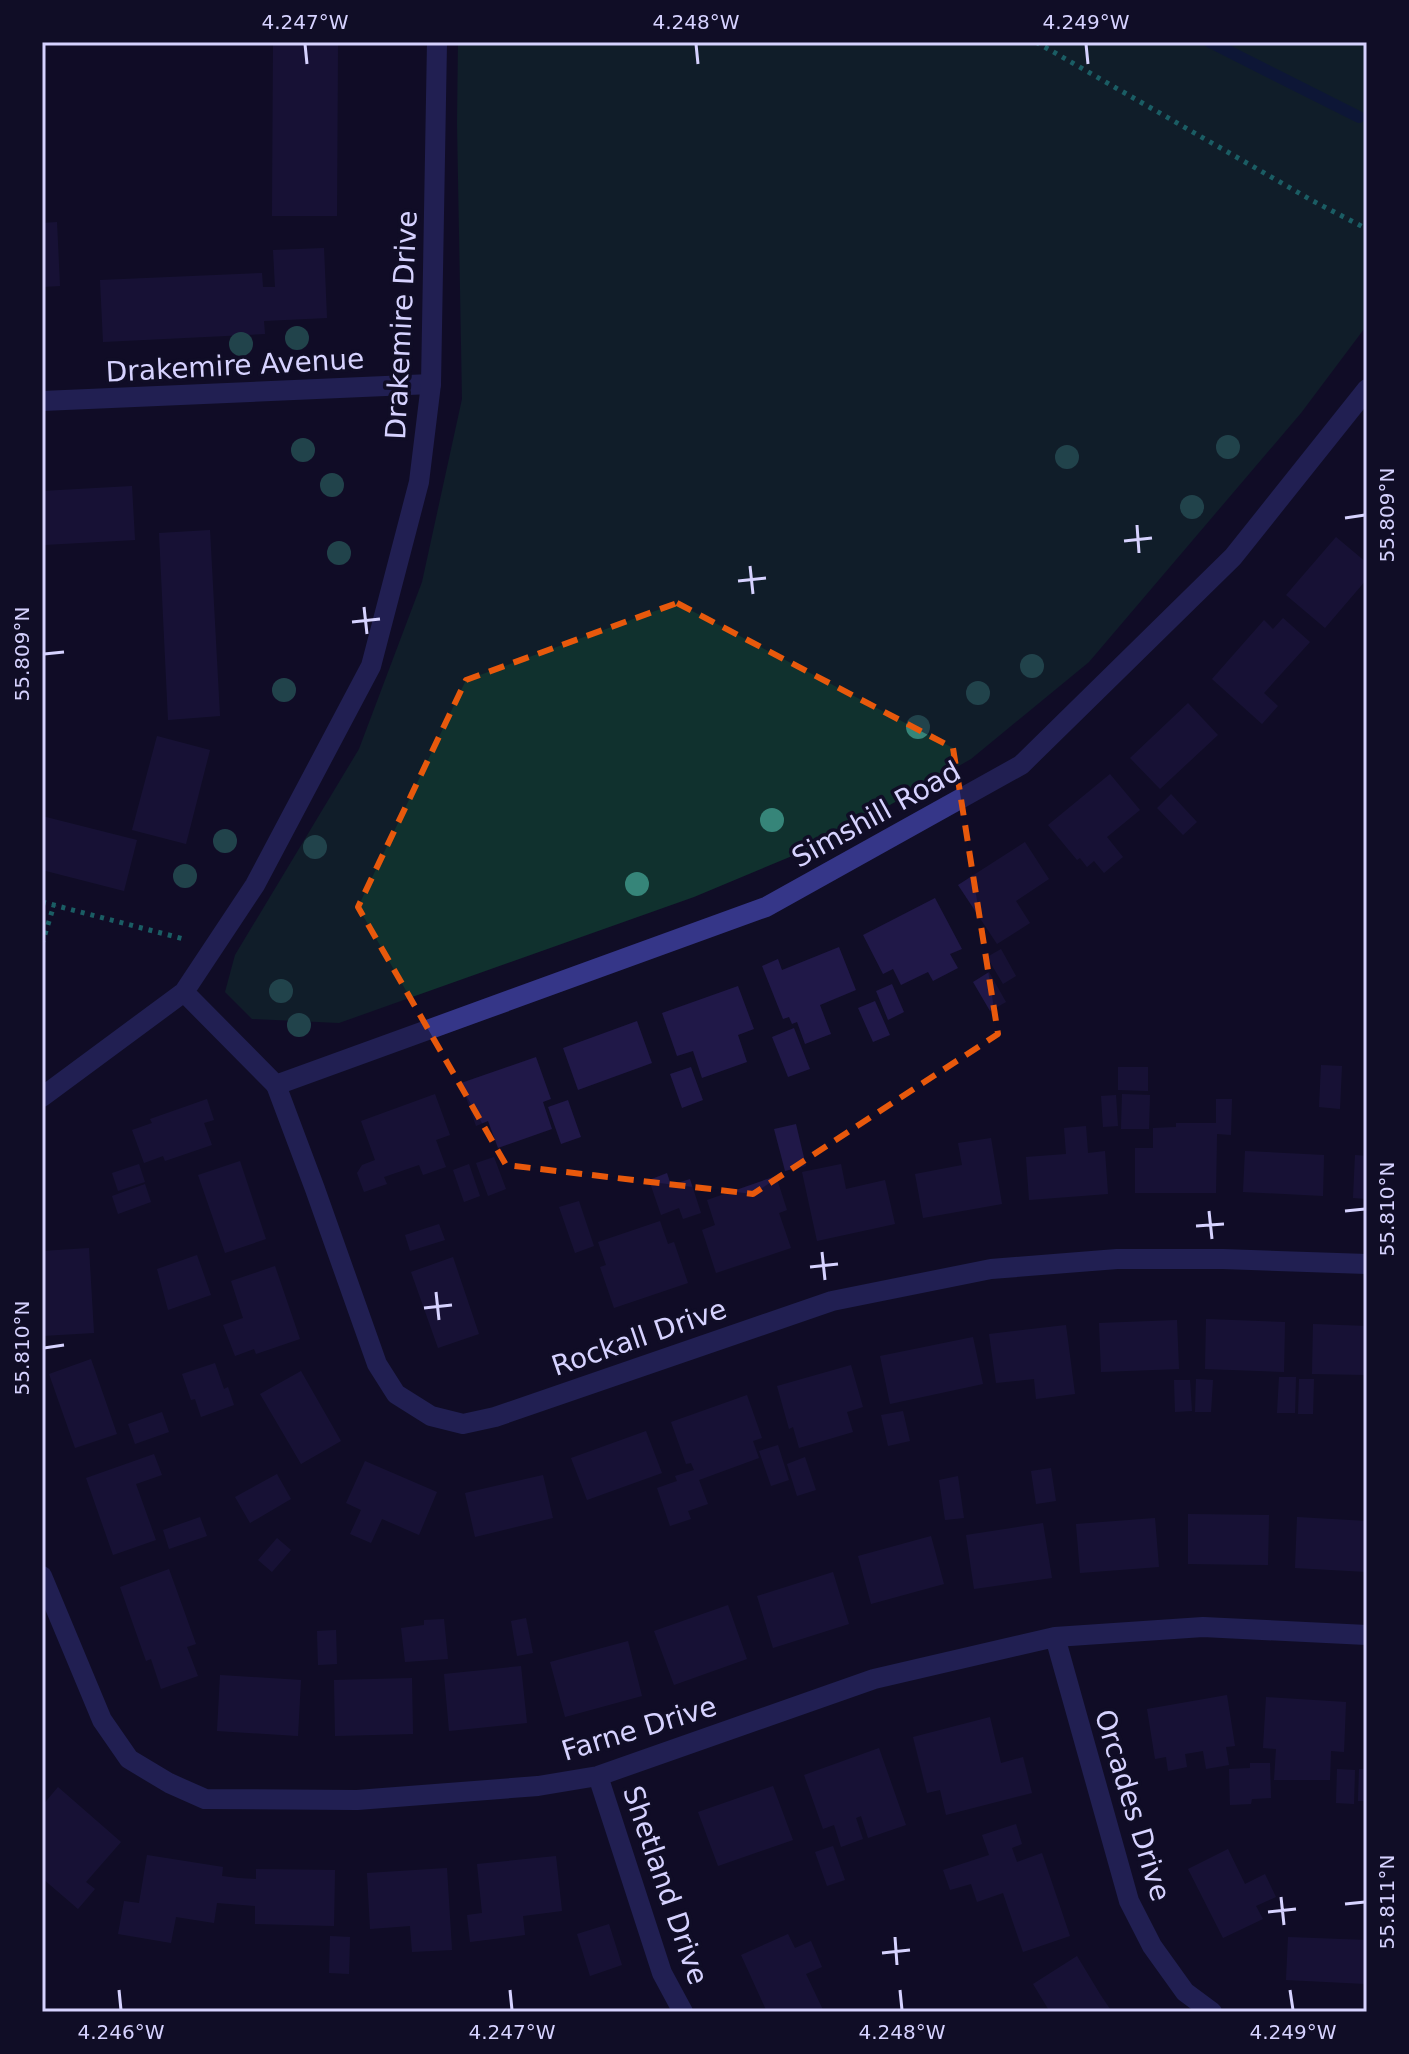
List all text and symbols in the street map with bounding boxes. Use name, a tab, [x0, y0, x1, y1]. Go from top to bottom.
text: 4.247°W	[261, 10, 349, 34]
text: 4.248°W	[652, 10, 740, 34]
text: 4.249°W	[1042, 10, 1130, 34]
street label: Drakemire Drive	[379, 210, 424, 440]
street label: Drakemire Avenue	[105, 342, 365, 389]
text: 55.809°N	[1375, 468, 1399, 562]
text: 55.809°N	[10, 607, 34, 701]
street label: Simshill Road	[786, 755, 966, 874]
text: 55.810°N	[1375, 1162, 1399, 1256]
street label: Rockall Drive	[547, 1292, 731, 1383]
text: 55.810°N	[10, 1301, 34, 1395]
street label: Farne Drive	[558, 1689, 721, 1768]
street label: Orcades Drive	[1088, 1705, 1177, 1905]
street label: Shetland Drive	[616, 1782, 715, 1989]
text: 55.811°N	[1375, 1855, 1399, 1949]
text: 4.246°W	[77, 2020, 165, 2044]
text: 4.247°W	[468, 2020, 556, 2044]
text: 4.248°W	[858, 2020, 946, 2044]
text: 4.249°W	[1249, 2020, 1337, 2044]

